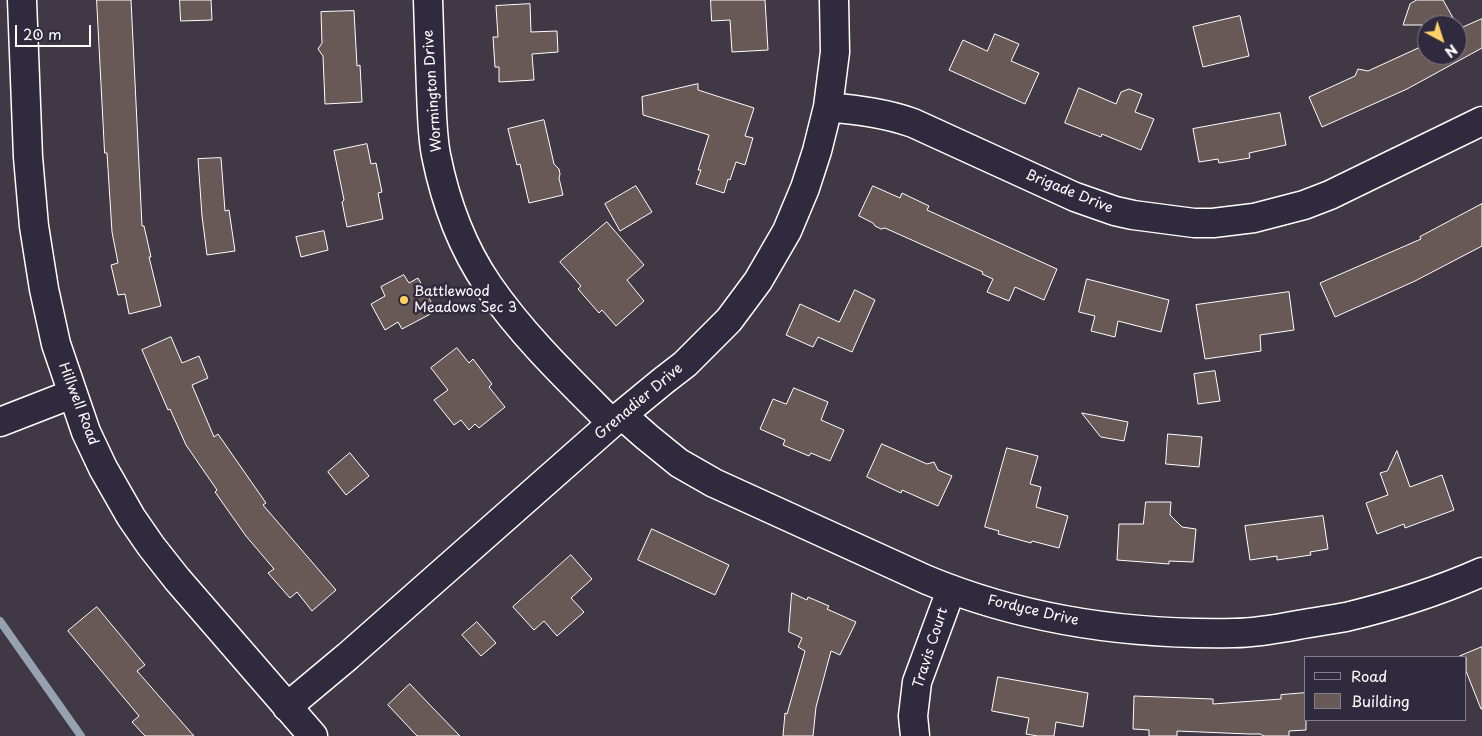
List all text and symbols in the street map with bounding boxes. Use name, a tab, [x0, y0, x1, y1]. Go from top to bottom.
scale bar	[18, 15, 94, 47]
north arrow	[1417, 15, 1467, 65]
text: 20 m	[23, 22, 62, 45]
street label: Wormington Drive	[420, 29, 446, 153]
text: N	[1440, 39, 1462, 63]
street label: Brigade Drive	[1023, 167, 1115, 217]
place label: Battlewood Meadows Sec 3	[414, 284, 517, 316]
marker: Battlewood Meadows Sec 3	[398, 294, 410, 306]
street label: Hillwell Road	[55, 360, 101, 448]
street label: Grenadier Drive	[592, 360, 686, 444]
street label: Fordyce Drive	[986, 592, 1080, 630]
street label: Travis Court	[910, 606, 952, 690]
legend	[1304, 656, 1467, 721]
text: Road	[1351, 664, 1387, 687]
text: Building	[1351, 689, 1410, 712]

